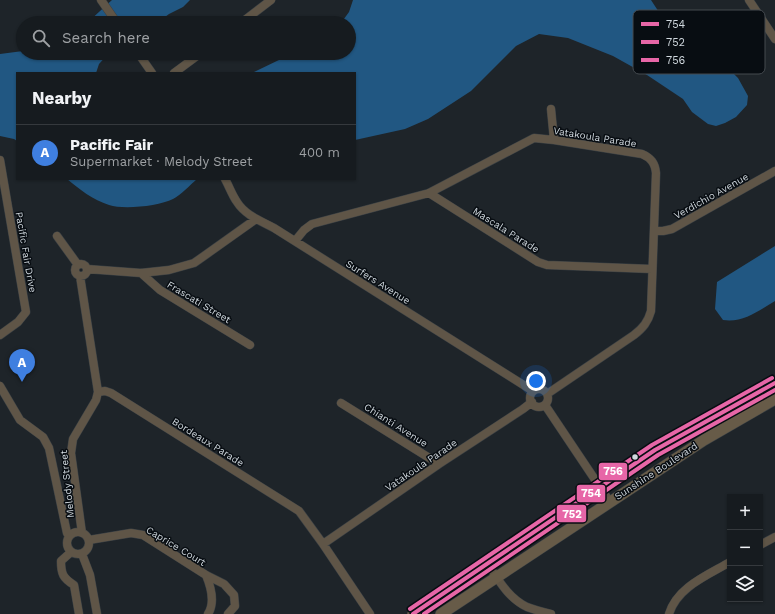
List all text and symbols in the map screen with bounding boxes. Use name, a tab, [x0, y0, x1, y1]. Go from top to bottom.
legend	[633, 10, 765, 74]
search box	[16, 16, 356, 60]
text: 754	[666, 18, 686, 31]
icon: search	[30, 27, 52, 49]
text: Search here	[62, 29, 150, 47]
text: 752	[666, 36, 685, 49]
text: 756	[666, 54, 686, 67]
text: Nearby	[32, 88, 91, 108]
street label: Vatakoula Parade	[553, 125, 638, 149]
text: Pacific Fair	[70, 136, 153, 154]
text: A	[41, 145, 49, 160]
text: 400 m	[299, 145, 340, 160]
text: Supermarket · Melody Street	[70, 154, 252, 169]
street label: Verdichio Avenue	[672, 171, 750, 221]
street label: Mascala Parade	[471, 205, 541, 255]
street label: Pacific Fair Drive	[13, 211, 39, 293]
street label: Surfers Avenue	[344, 258, 412, 306]
street label: Frascati Street	[165, 279, 233, 326]
pin: A	[9, 349, 35, 382]
your location	[526, 371, 546, 391]
street label: Chianti Avenue	[362, 401, 430, 449]
street label: Bordeaux Parade	[170, 416, 246, 469]
street label: Vatakoula Parade	[383, 437, 459, 493]
street label: Sunshine Boulevard	[613, 440, 699, 502]
street label: Melody Street	[58, 449, 76, 518]
unlabelled marker	[630, 452, 640, 462]
line badge: 756	[598, 462, 628, 481]
text: 756	[603, 465, 623, 478]
line badge: 754	[576, 484, 606, 503]
text: 754	[581, 487, 601, 500]
map controls	[727, 494, 763, 602]
button: +	[727, 494, 763, 530]
line badge: 752	[556, 504, 587, 523]
text: 752	[562, 508, 582, 521]
street label: Caprice Court	[144, 524, 208, 568]
button: −	[727, 530, 763, 566]
button: layers	[727, 566, 763, 602]

